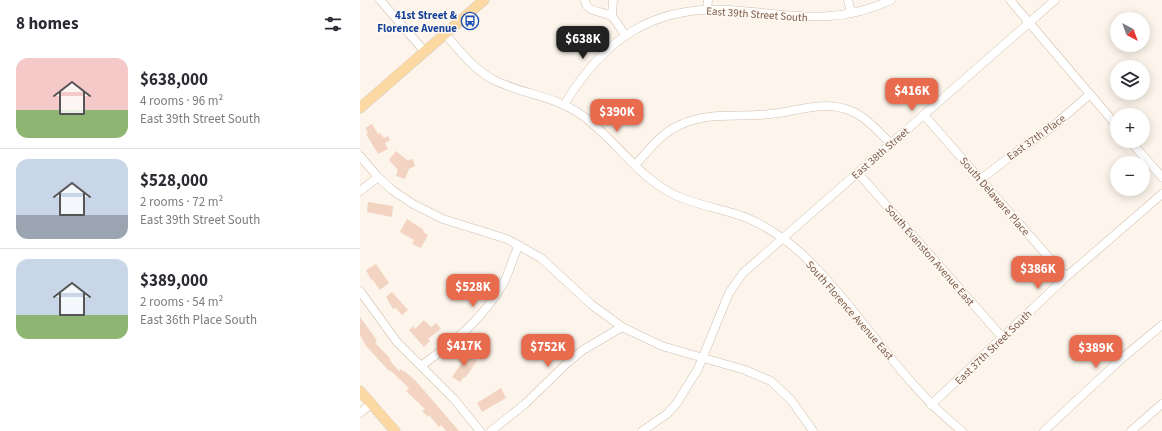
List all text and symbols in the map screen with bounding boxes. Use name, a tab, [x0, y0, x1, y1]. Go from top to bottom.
street label: East 39th Street South	[706, 3, 808, 26]
place label: 41st Street & Florence Avenue	[377, 8, 458, 36]
bus stop icon: 41st Street & Florence Avenue	[460, 11, 480, 31]
text: 8 homes	[16, 12, 78, 36]
north arrow	[1110, 12, 1150, 52]
map controls	[1110, 12, 1150, 196]
icon: filters	[322, 13, 344, 35]
pin: $638K	[555, 26, 611, 60]
text: $638K	[565, 30, 601, 48]
button: layers	[1110, 60, 1150, 100]
text: $638,000	[140, 68, 208, 92]
icon: home	[48, 74, 96, 122]
pin: $416K	[884, 78, 940, 112]
text: $416K	[894, 82, 930, 100]
text: 4 rooms · 96 m²	[140, 92, 223, 110]
pin: $390K	[589, 99, 645, 133]
text: $390K	[599, 103, 635, 121]
button: +	[1110, 108, 1150, 148]
text: East 39th Street South	[140, 110, 260, 128]
street label: East 37th Place	[1004, 111, 1069, 164]
street label: East 38th Street	[848, 124, 913, 183]
street label: South Delaware Place	[956, 154, 1033, 239]
button: −	[1110, 156, 1150, 196]
text: $528,000	[140, 169, 208, 193]
icon: home	[48, 175, 96, 223]
text: 2 rooms · 72 m²	[140, 193, 223, 211]
street label: South Evanston Avenue East	[881, 202, 978, 309]
text: East 39th Street South	[140, 211, 260, 229]
pin: $386K	[1010, 256, 1066, 290]
street label: South Florence Avenue East	[802, 257, 897, 363]
text: $386K	[1020, 260, 1056, 278]
text: $389,000	[140, 269, 208, 293]
pin: $528K	[445, 274, 501, 308]
icon: home	[48, 275, 96, 323]
text: $528K	[455, 278, 491, 296]
text: 2 rooms · 54 m²	[140, 293, 223, 311]
street label: East 37th Street South	[952, 307, 1035, 388]
text: East 36th Place South	[140, 311, 257, 329]
pin: $417K	[436, 333, 492, 367]
pin: $752K	[520, 334, 576, 368]
pin: $389K	[1068, 335, 1124, 369]
text: $417K	[446, 337, 482, 355]
text: $752K	[530, 338, 566, 356]
text: $389K	[1078, 339, 1114, 357]

